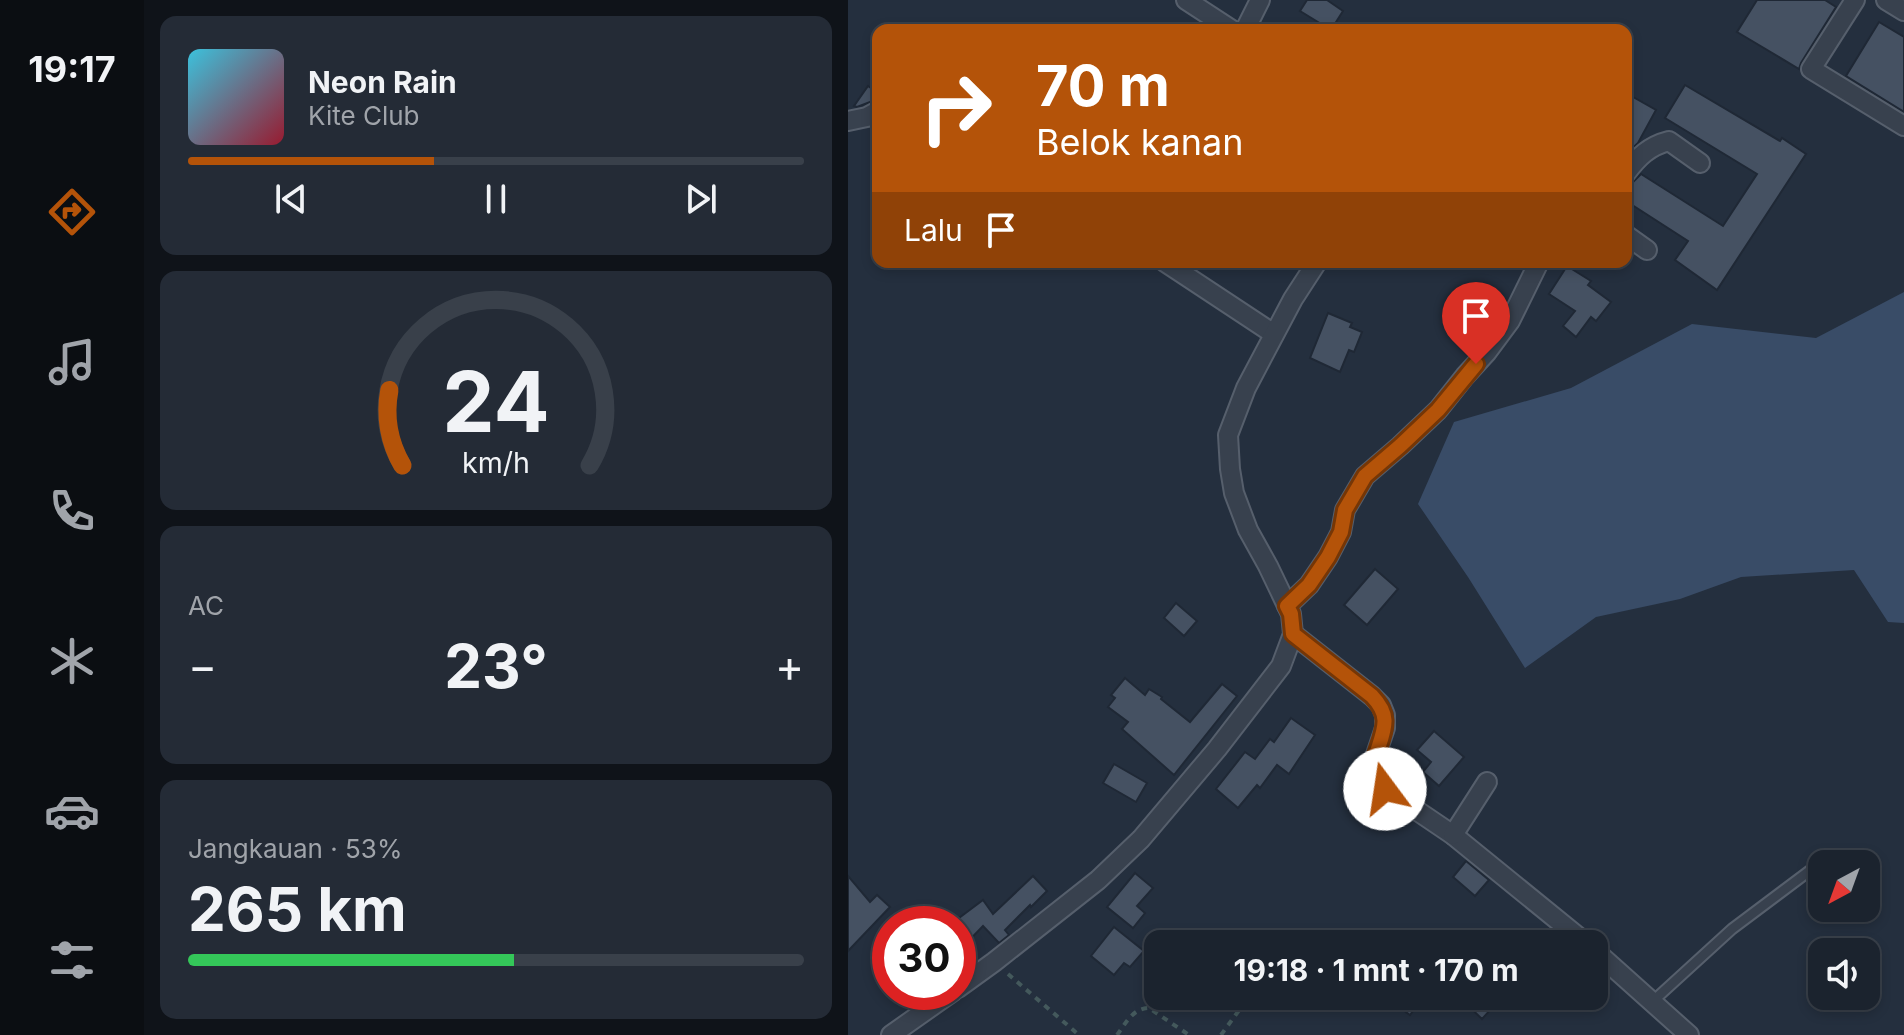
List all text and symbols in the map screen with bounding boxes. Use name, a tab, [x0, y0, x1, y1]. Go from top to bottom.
text: 19:17	[28, 47, 116, 91]
text: 70 m	[1036, 52, 1170, 120]
icon: right	[904, 56, 1008, 160]
text: Neon Rain	[308, 64, 457, 100]
text: Kite Club	[308, 100, 419, 131]
text: Belok kanan	[1036, 120, 1243, 164]
icon: previous	[269, 177, 313, 221]
icon: pause	[474, 177, 518, 221]
icon: next	[679, 177, 723, 221]
icon: directions	[44, 184, 100, 240]
icon: arrive	[979, 208, 1023, 252]
text: Lalu	[904, 212, 963, 248]
pin	[1442, 282, 1510, 364]
icon: arrive	[1454, 294, 1498, 338]
icon: music	[44, 334, 100, 390]
text: 24	[442, 351, 550, 452]
text: km/h	[462, 445, 530, 480]
icon: phone	[44, 483, 100, 539]
text: AC	[188, 590, 224, 621]
text: 23°	[444, 630, 548, 702]
icon: climate	[44, 633, 100, 689]
text: −	[188, 639, 217, 693]
text: +	[775, 639, 804, 693]
position arrow	[1343, 747, 1427, 831]
icon: car	[44, 783, 100, 839]
text: Jangkauan · 53%	[188, 833, 402, 864]
north arrow	[1808, 850, 1880, 922]
map controls	[1808, 850, 1880, 1010]
text: 265 km	[188, 873, 407, 945]
speed limit sign: 30	[872, 906, 976, 1010]
icon: filters	[44, 932, 100, 988]
button: sound	[1808, 938, 1880, 1010]
text: 19:18 · 1 mnt · 170 m	[1233, 952, 1519, 988]

